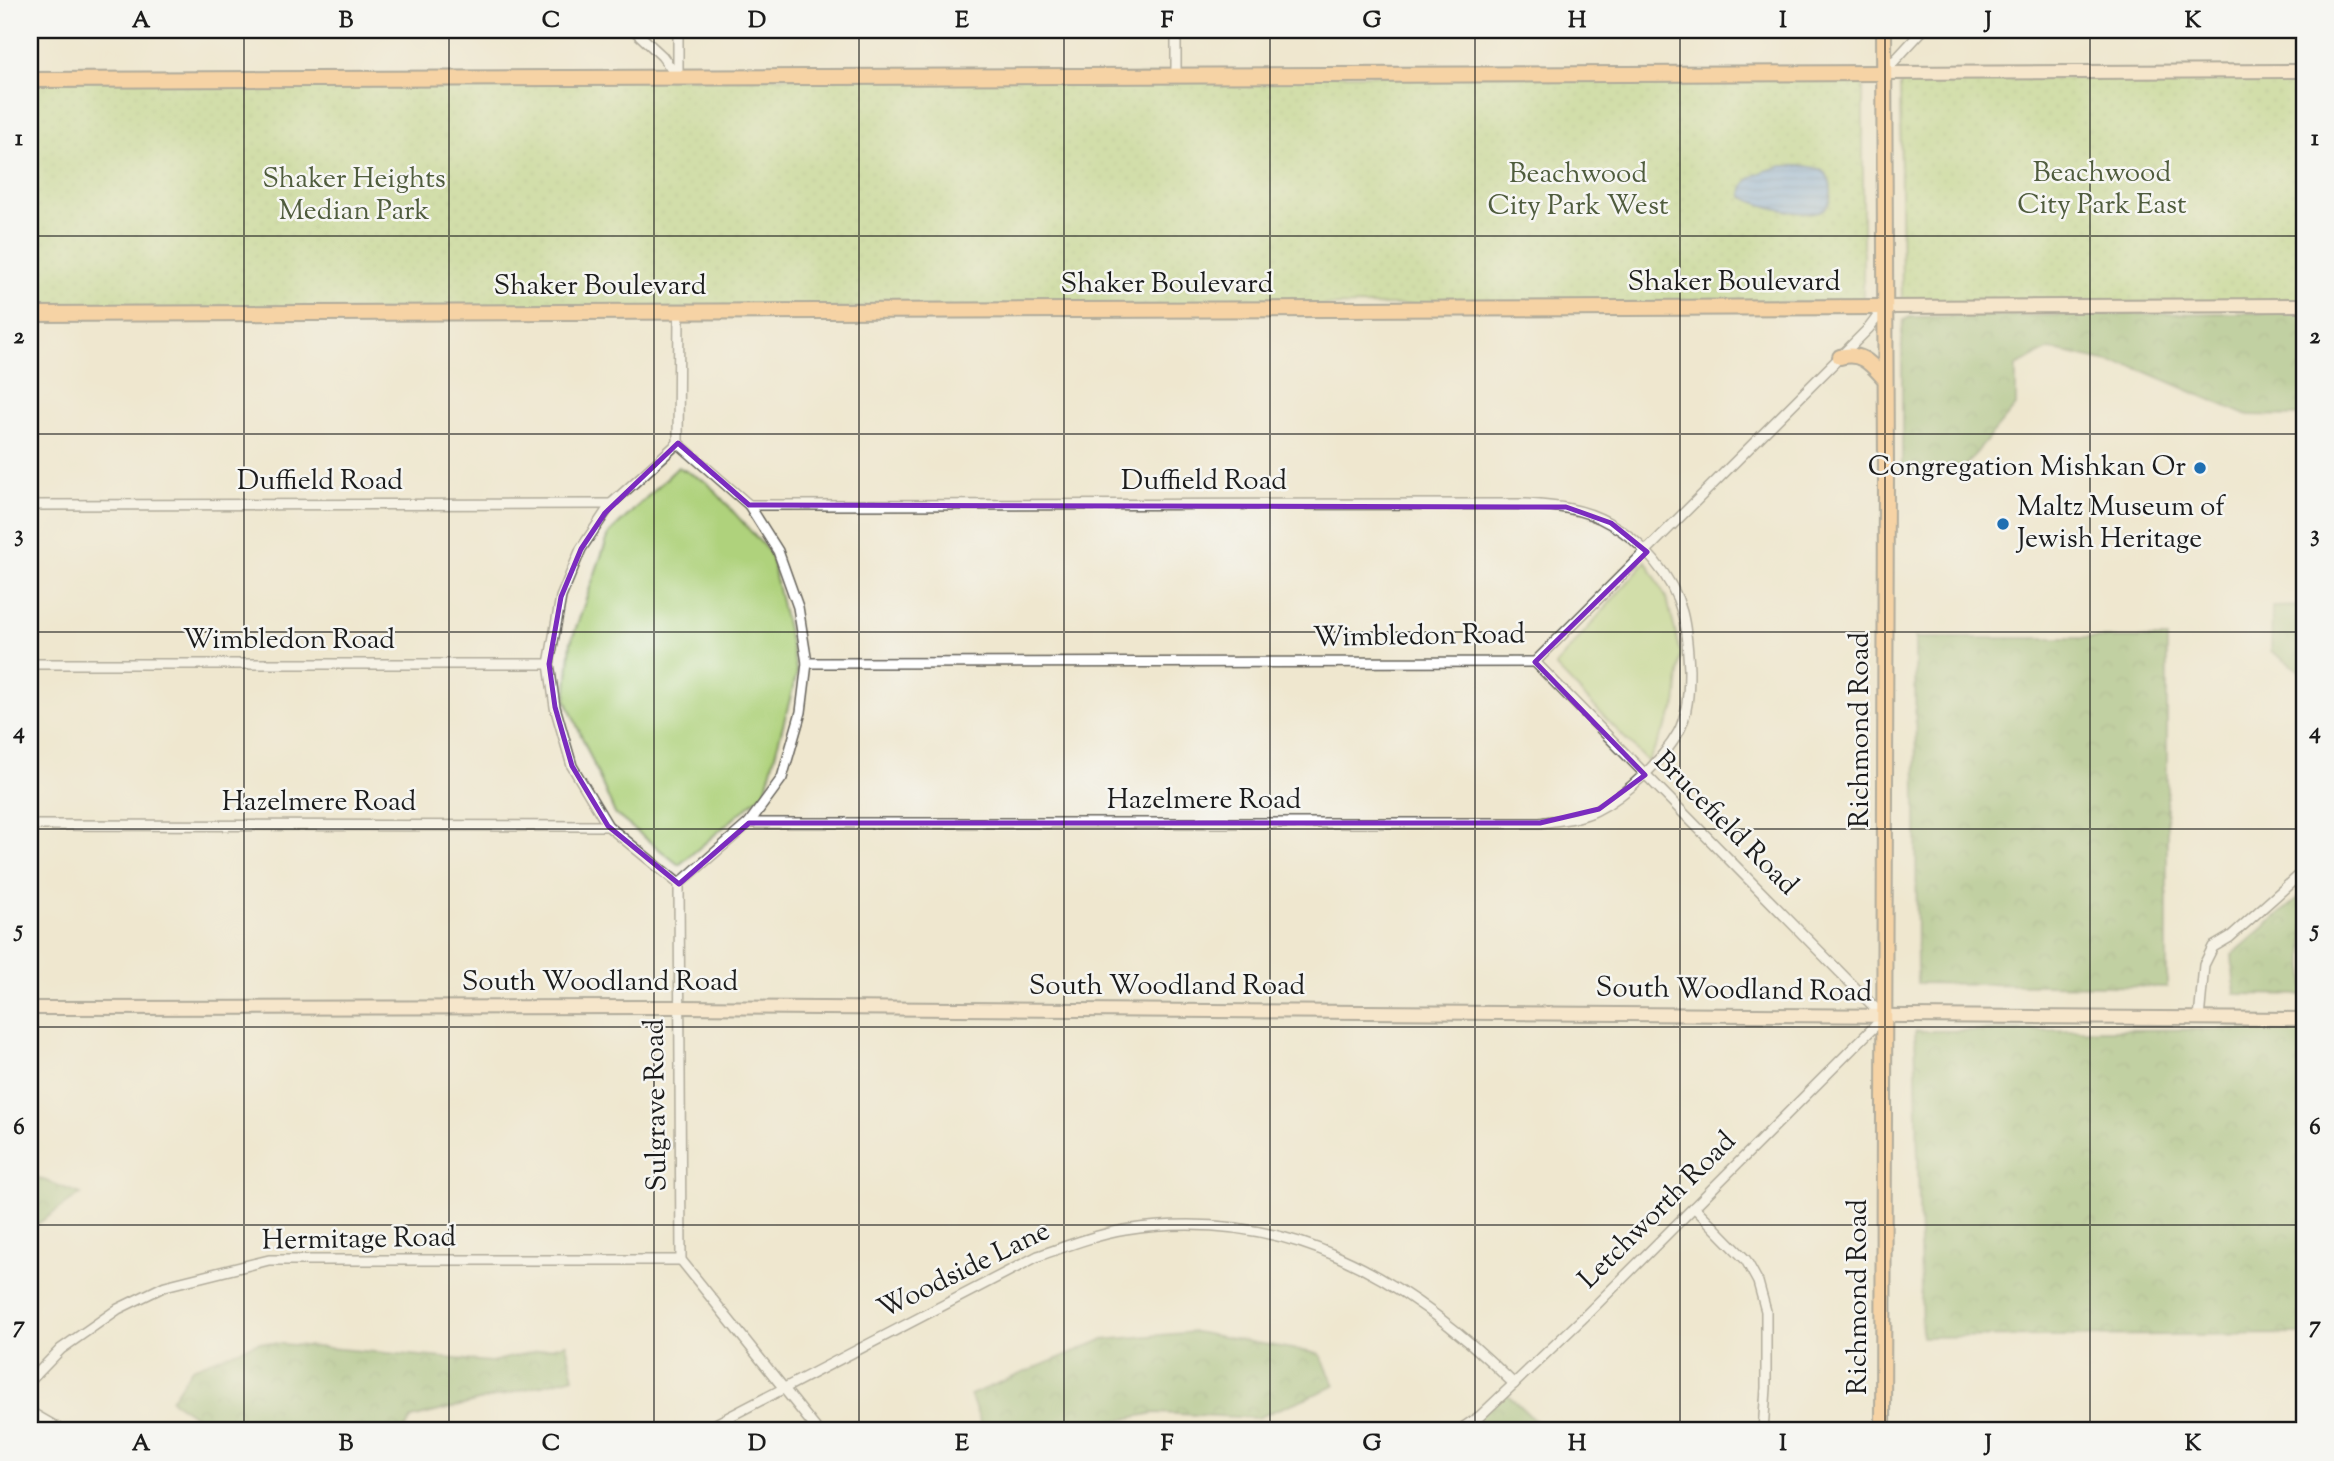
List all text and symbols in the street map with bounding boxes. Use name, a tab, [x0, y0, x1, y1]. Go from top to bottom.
text: A	[132, 5, 151, 38]
text: B	[339, 5, 354, 38]
text: C	[542, 5, 560, 38]
text: D	[748, 5, 766, 38]
text: E	[955, 5, 969, 38]
text: F	[1161, 5, 1174, 38]
text: G	[1363, 5, 1382, 38]
text: H	[1568, 5, 1587, 38]
text: I	[1779, 5, 1787, 38]
text: J	[1983, 5, 1992, 38]
text: K	[2185, 5, 2202, 38]
text: 1	[15, 123, 23, 156]
text: 1	[2311, 123, 2319, 156]
park label: Beachwood City Park East	[2017, 154, 2187, 226]
park label: Beachwood City Park West	[1488, 155, 1669, 227]
park label: Shaker Heights Median Park	[262, 160, 446, 232]
street label: Shaker Boulevard	[1628, 263, 1841, 303]
street label: Shaker Boulevard	[1061, 265, 1274, 305]
street label: Shaker Boulevard	[494, 267, 707, 307]
text: 2	[14, 321, 25, 354]
text: 2	[2310, 321, 2321, 354]
place label: Congregation Mishkan Or	[1868, 448, 2186, 488]
marker: Congregation Mishkan Or	[2192, 460, 2208, 476]
street label: Duffield Road	[237, 462, 403, 502]
street label: Duffield Road	[1121, 462, 1287, 502]
place label: Maltz Museum of Jewish Heritage	[2015, 488, 2226, 560]
marker: Maltz Museum of Jewish Heritage	[1995, 516, 2011, 532]
text: 3	[14, 519, 24, 552]
text: 3	[2310, 519, 2320, 552]
street label: Wimbledon Road	[1312, 615, 1526, 659]
street label: Wimbledon Road	[183, 621, 395, 661]
street label: Richmond Road	[1841, 632, 1881, 828]
text: 4	[12, 716, 25, 749]
text: 4	[2308, 716, 2321, 749]
street label: Brucefield Road	[1644, 743, 1807, 906]
street label: Hazelmere Road	[1107, 781, 1302, 821]
street label: Hazelmere Road	[222, 783, 417, 823]
text: 5	[13, 914, 23, 947]
text: 5	[2309, 914, 2319, 947]
street label: South Woodland Road	[462, 963, 738, 1003]
street label: South Woodland Road	[1029, 967, 1305, 1007]
street label: South Woodland Road	[1595, 969, 1873, 1013]
street label: Sulgrave Road	[635, 1018, 679, 1192]
text: 6	[13, 1112, 25, 1145]
text: 6	[2309, 1112, 2321, 1145]
street label: Letchworth Road	[1570, 1123, 1746, 1299]
street label: Richmond Road	[1839, 1199, 1879, 1395]
street label: Woodside Lane	[871, 1212, 1057, 1330]
street label: Hermitage Road	[262, 1218, 457, 1262]
text: 7	[13, 1310, 25, 1343]
text: 7	[2309, 1310, 2321, 1343]
text: A	[132, 1428, 151, 1461]
text: B	[339, 1428, 354, 1461]
text: C	[542, 1428, 560, 1461]
text: D	[748, 1428, 766, 1461]
text: E	[955, 1428, 969, 1461]
text: F	[1161, 1428, 1174, 1461]
text: G	[1363, 1428, 1382, 1461]
text: H	[1568, 1428, 1587, 1461]
text: I	[1779, 1428, 1787, 1461]
text: J	[1983, 1428, 1992, 1461]
text: K	[2185, 1428, 2202, 1461]

